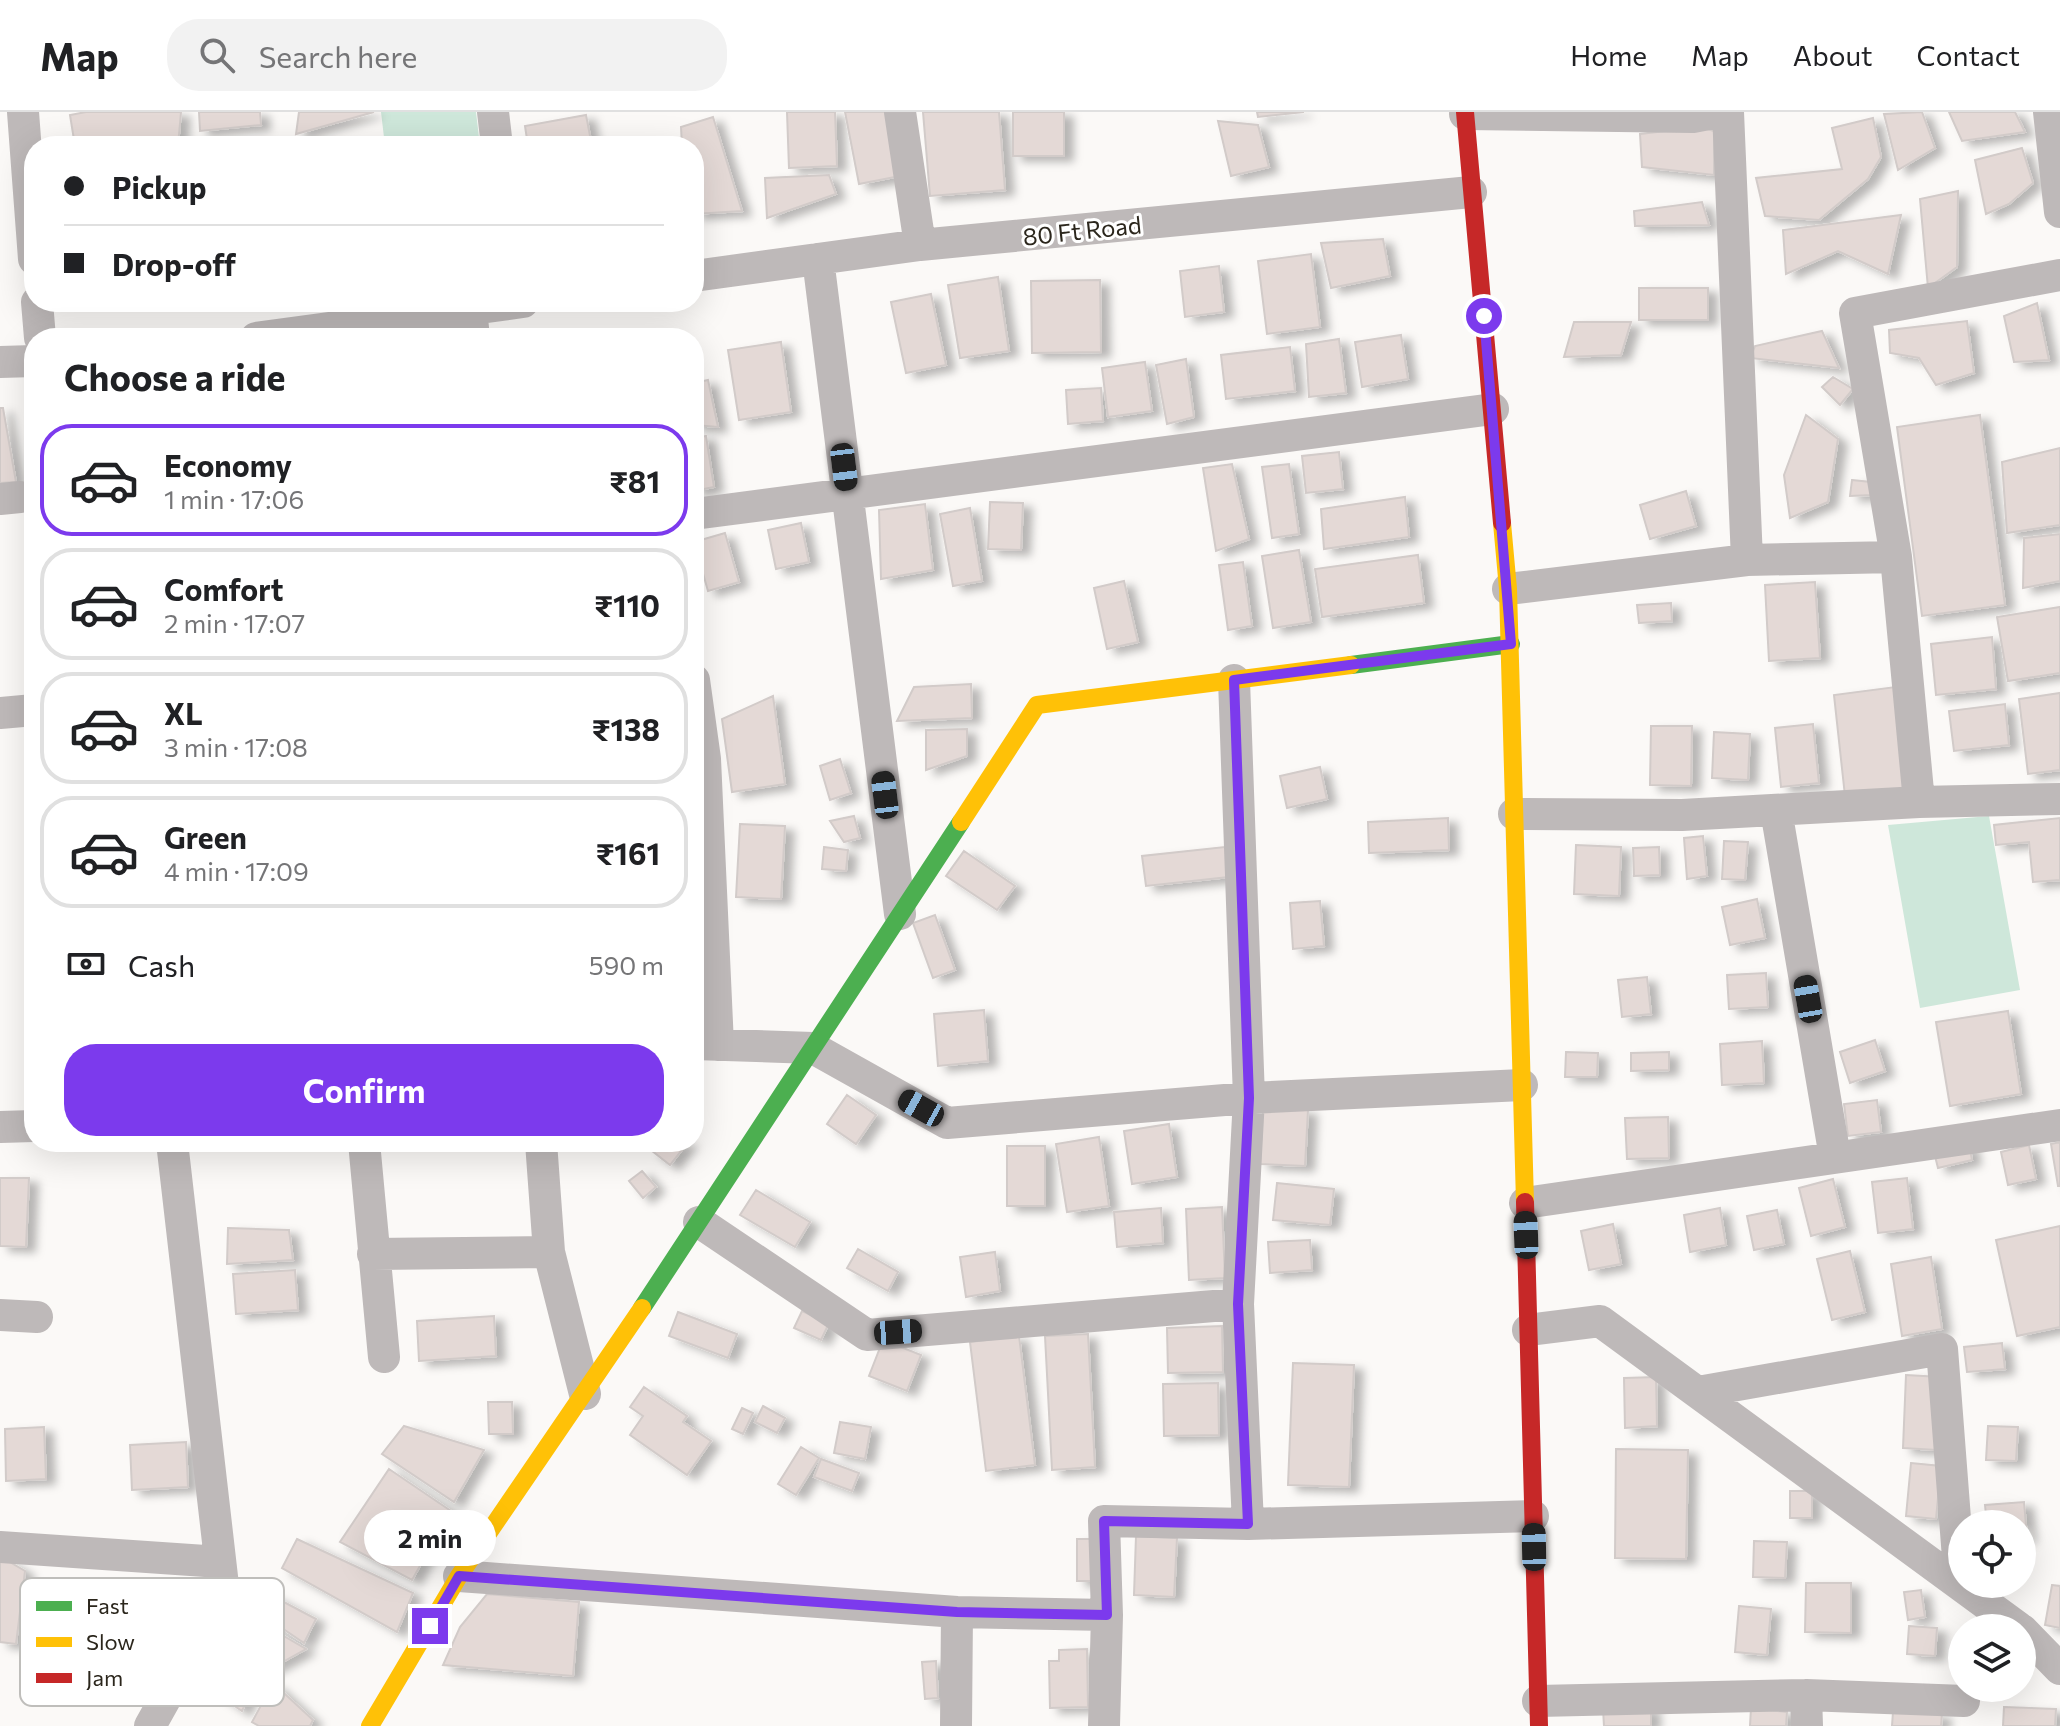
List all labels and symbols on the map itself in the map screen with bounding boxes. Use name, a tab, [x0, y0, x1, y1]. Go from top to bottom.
street label: 80 Ft Road	[1021, 209, 1143, 251]
route start	[1466, 298, 1502, 334]
car	[829, 442, 859, 492]
car	[870, 770, 900, 820]
car	[1792, 973, 1824, 1025]
car	[894, 1086, 948, 1130]
car	[1513, 1211, 1539, 1259]
car	[873, 1318, 923, 1346]
callout: 2 min	[364, 1510, 496, 1566]
car	[1522, 1523, 1546, 1571]
legend	[20, 1578, 284, 1706]
text: Fast	[86, 1592, 129, 1619]
route end	[412, 1608, 448, 1644]
text: Slow	[86, 1628, 135, 1655]
text: Jam	[86, 1664, 123, 1691]

